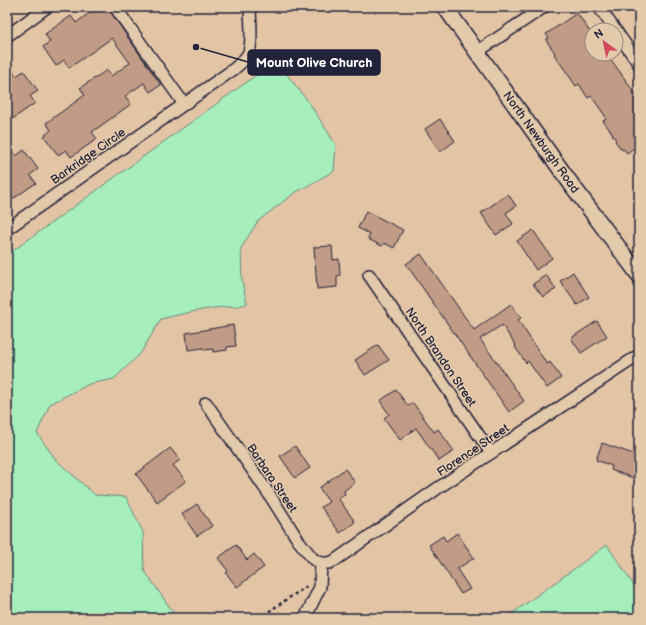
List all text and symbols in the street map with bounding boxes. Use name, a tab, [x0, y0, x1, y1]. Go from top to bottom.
north arrow	[584, 22, 624, 62]
text: N	[592, 26, 606, 42]
callout: Mount Olive Church	[248, 50, 380, 75]
text: Mount Olive Church	[256, 55, 372, 71]
street label: North Newburgh Road	[500, 89, 582, 196]
street label: Barkridge Circle	[48, 125, 129, 188]
street label: North Brandon Street	[402, 305, 479, 410]
street label: Florence Street	[434, 421, 513, 480]
street label: Barbara Street	[243, 441, 300, 516]

